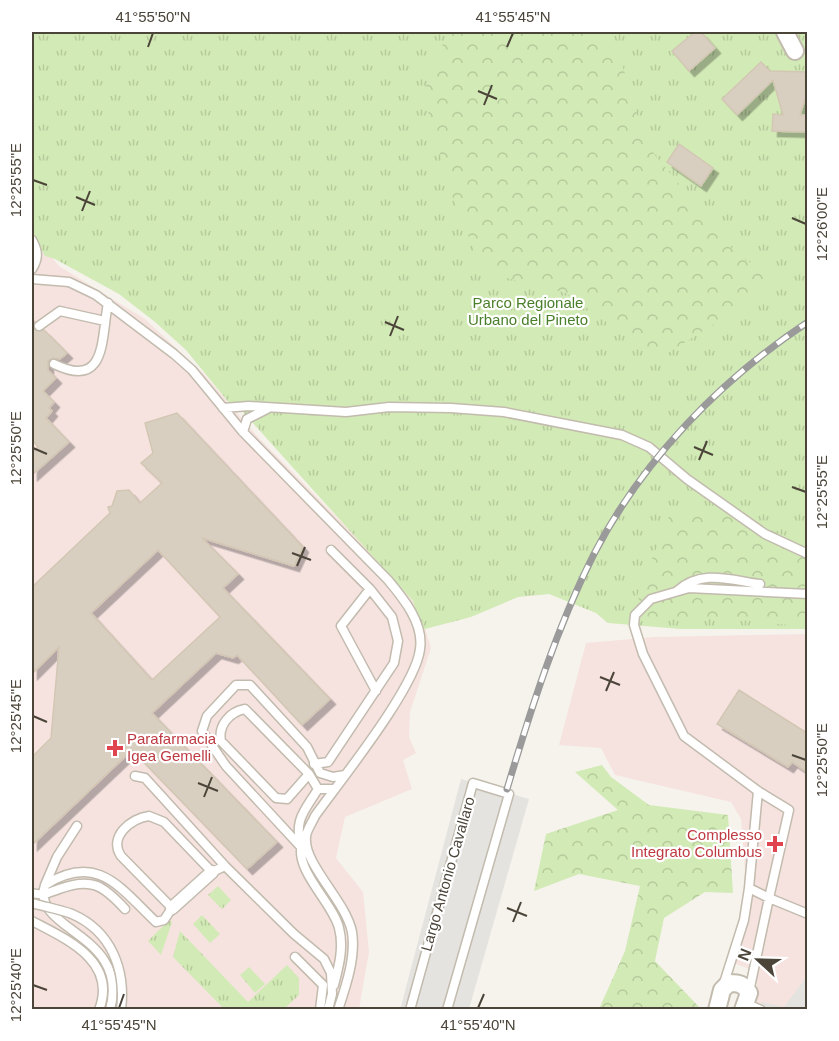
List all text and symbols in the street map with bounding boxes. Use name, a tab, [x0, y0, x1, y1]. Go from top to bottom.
text: 41°55'50"N	[115, 8, 191, 25]
text: 41°55'45"N	[475, 8, 551, 25]
text: 12°25'55"E	[7, 143, 24, 217]
text: 12°26'00"E	[813, 187, 830, 261]
park label: Parco Regionale Urbano del Pineto	[468, 294, 588, 328]
text: 12°25'50"E	[7, 411, 24, 485]
text: 12°25'55"E	[813, 455, 830, 529]
text: 12°25'45"E	[7, 679, 24, 753]
text: 12°25'50"E	[813, 723, 830, 797]
place label: Parafarmacia Igea Gemelli	[127, 730, 217, 764]
marker: Parafarmacia Igea Gemelli	[108, 741, 122, 755]
street label: Largo Antonio Cavallaro	[417, 795, 478, 953]
place label: Complesso Integrato Columbus	[631, 826, 762, 860]
marker: Complesso Integrato Columbus	[766, 835, 784, 853]
north arrow	[728, 930, 788, 990]
text: N	[735, 946, 755, 963]
text: 12°25'40"E	[7, 948, 24, 1022]
text: 41°55'45"N	[81, 1016, 157, 1033]
text: 41°55'40"N	[440, 1016, 516, 1033]

